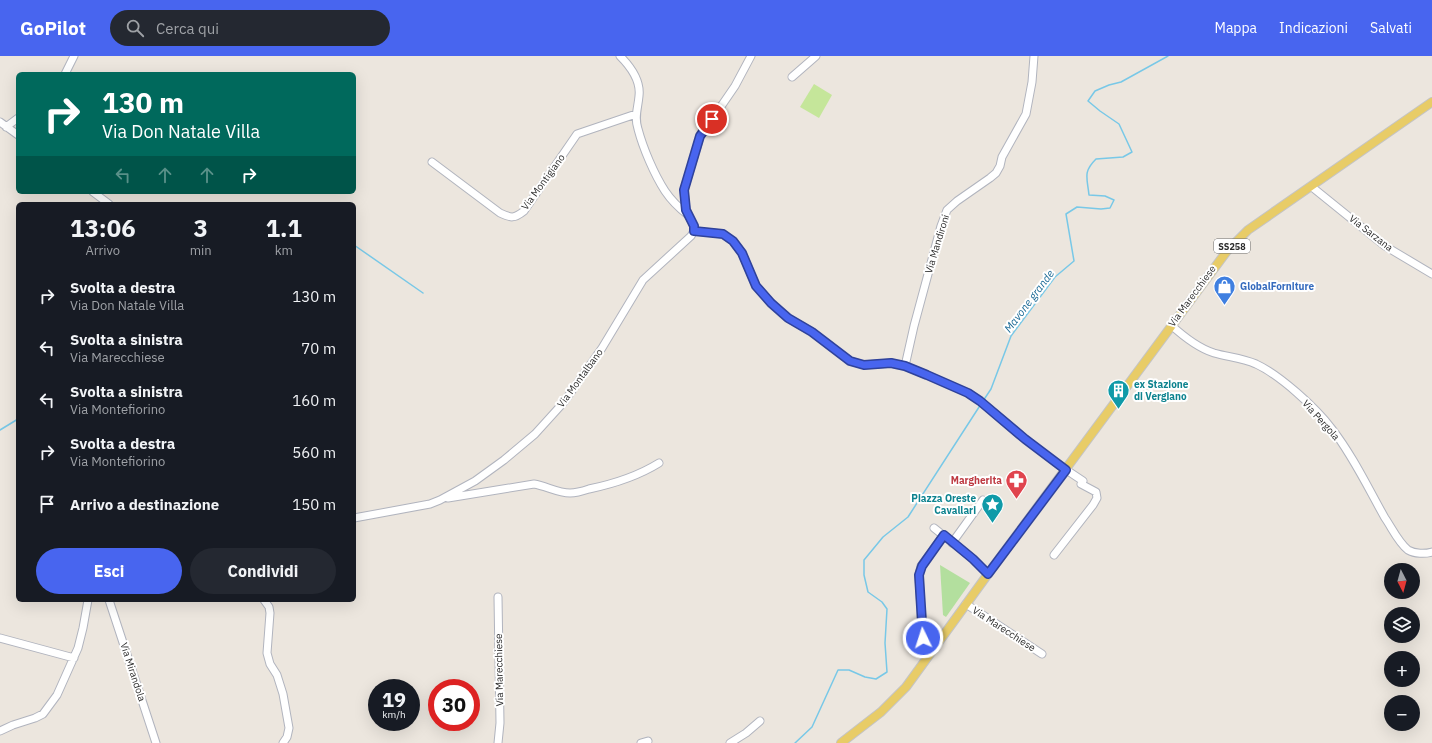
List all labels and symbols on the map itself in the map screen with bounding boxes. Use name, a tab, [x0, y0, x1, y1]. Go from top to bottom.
pin	[695, 102, 729, 136]
street label: Via Montigiano	[518, 151, 568, 213]
street label: Via Sarzana	[1346, 212, 1396, 255]
street label: Via Mandironi	[922, 213, 952, 275]
road number: SS258	[1214, 239, 1250, 253]
street label: Via Marecchiese	[1165, 262, 1219, 329]
water label: Mavone grande	[1001, 267, 1057, 335]
shop icon: GlobalForniture	[1212, 273, 1238, 306]
place label: GlobalForniture	[1240, 280, 1314, 293]
street label: Via Montalbano	[554, 346, 606, 410]
building icon: ex Stazione di Vergiano	[1106, 377, 1132, 410]
place label: ex Stazione di Vergiano	[1134, 378, 1189, 403]
street label: Via Pergola	[1299, 397, 1343, 443]
pharmacy icon: Margherita	[1004, 467, 1030, 500]
place label: Margherita	[951, 474, 1002, 487]
place icon: Piazza Oreste Cavallari	[979, 491, 1005, 524]
place label: Piazza Oreste Cavallari	[911, 492, 976, 517]
north arrow	[1384, 563, 1420, 599]
street label: Via Marecchiese	[970, 604, 1039, 655]
position arrow	[902, 617, 944, 659]
street label: Via Marecchiese	[492, 633, 506, 707]
street label: Via Mirandola	[117, 641, 149, 704]
speed limit sign: 30	[428, 679, 480, 731]

